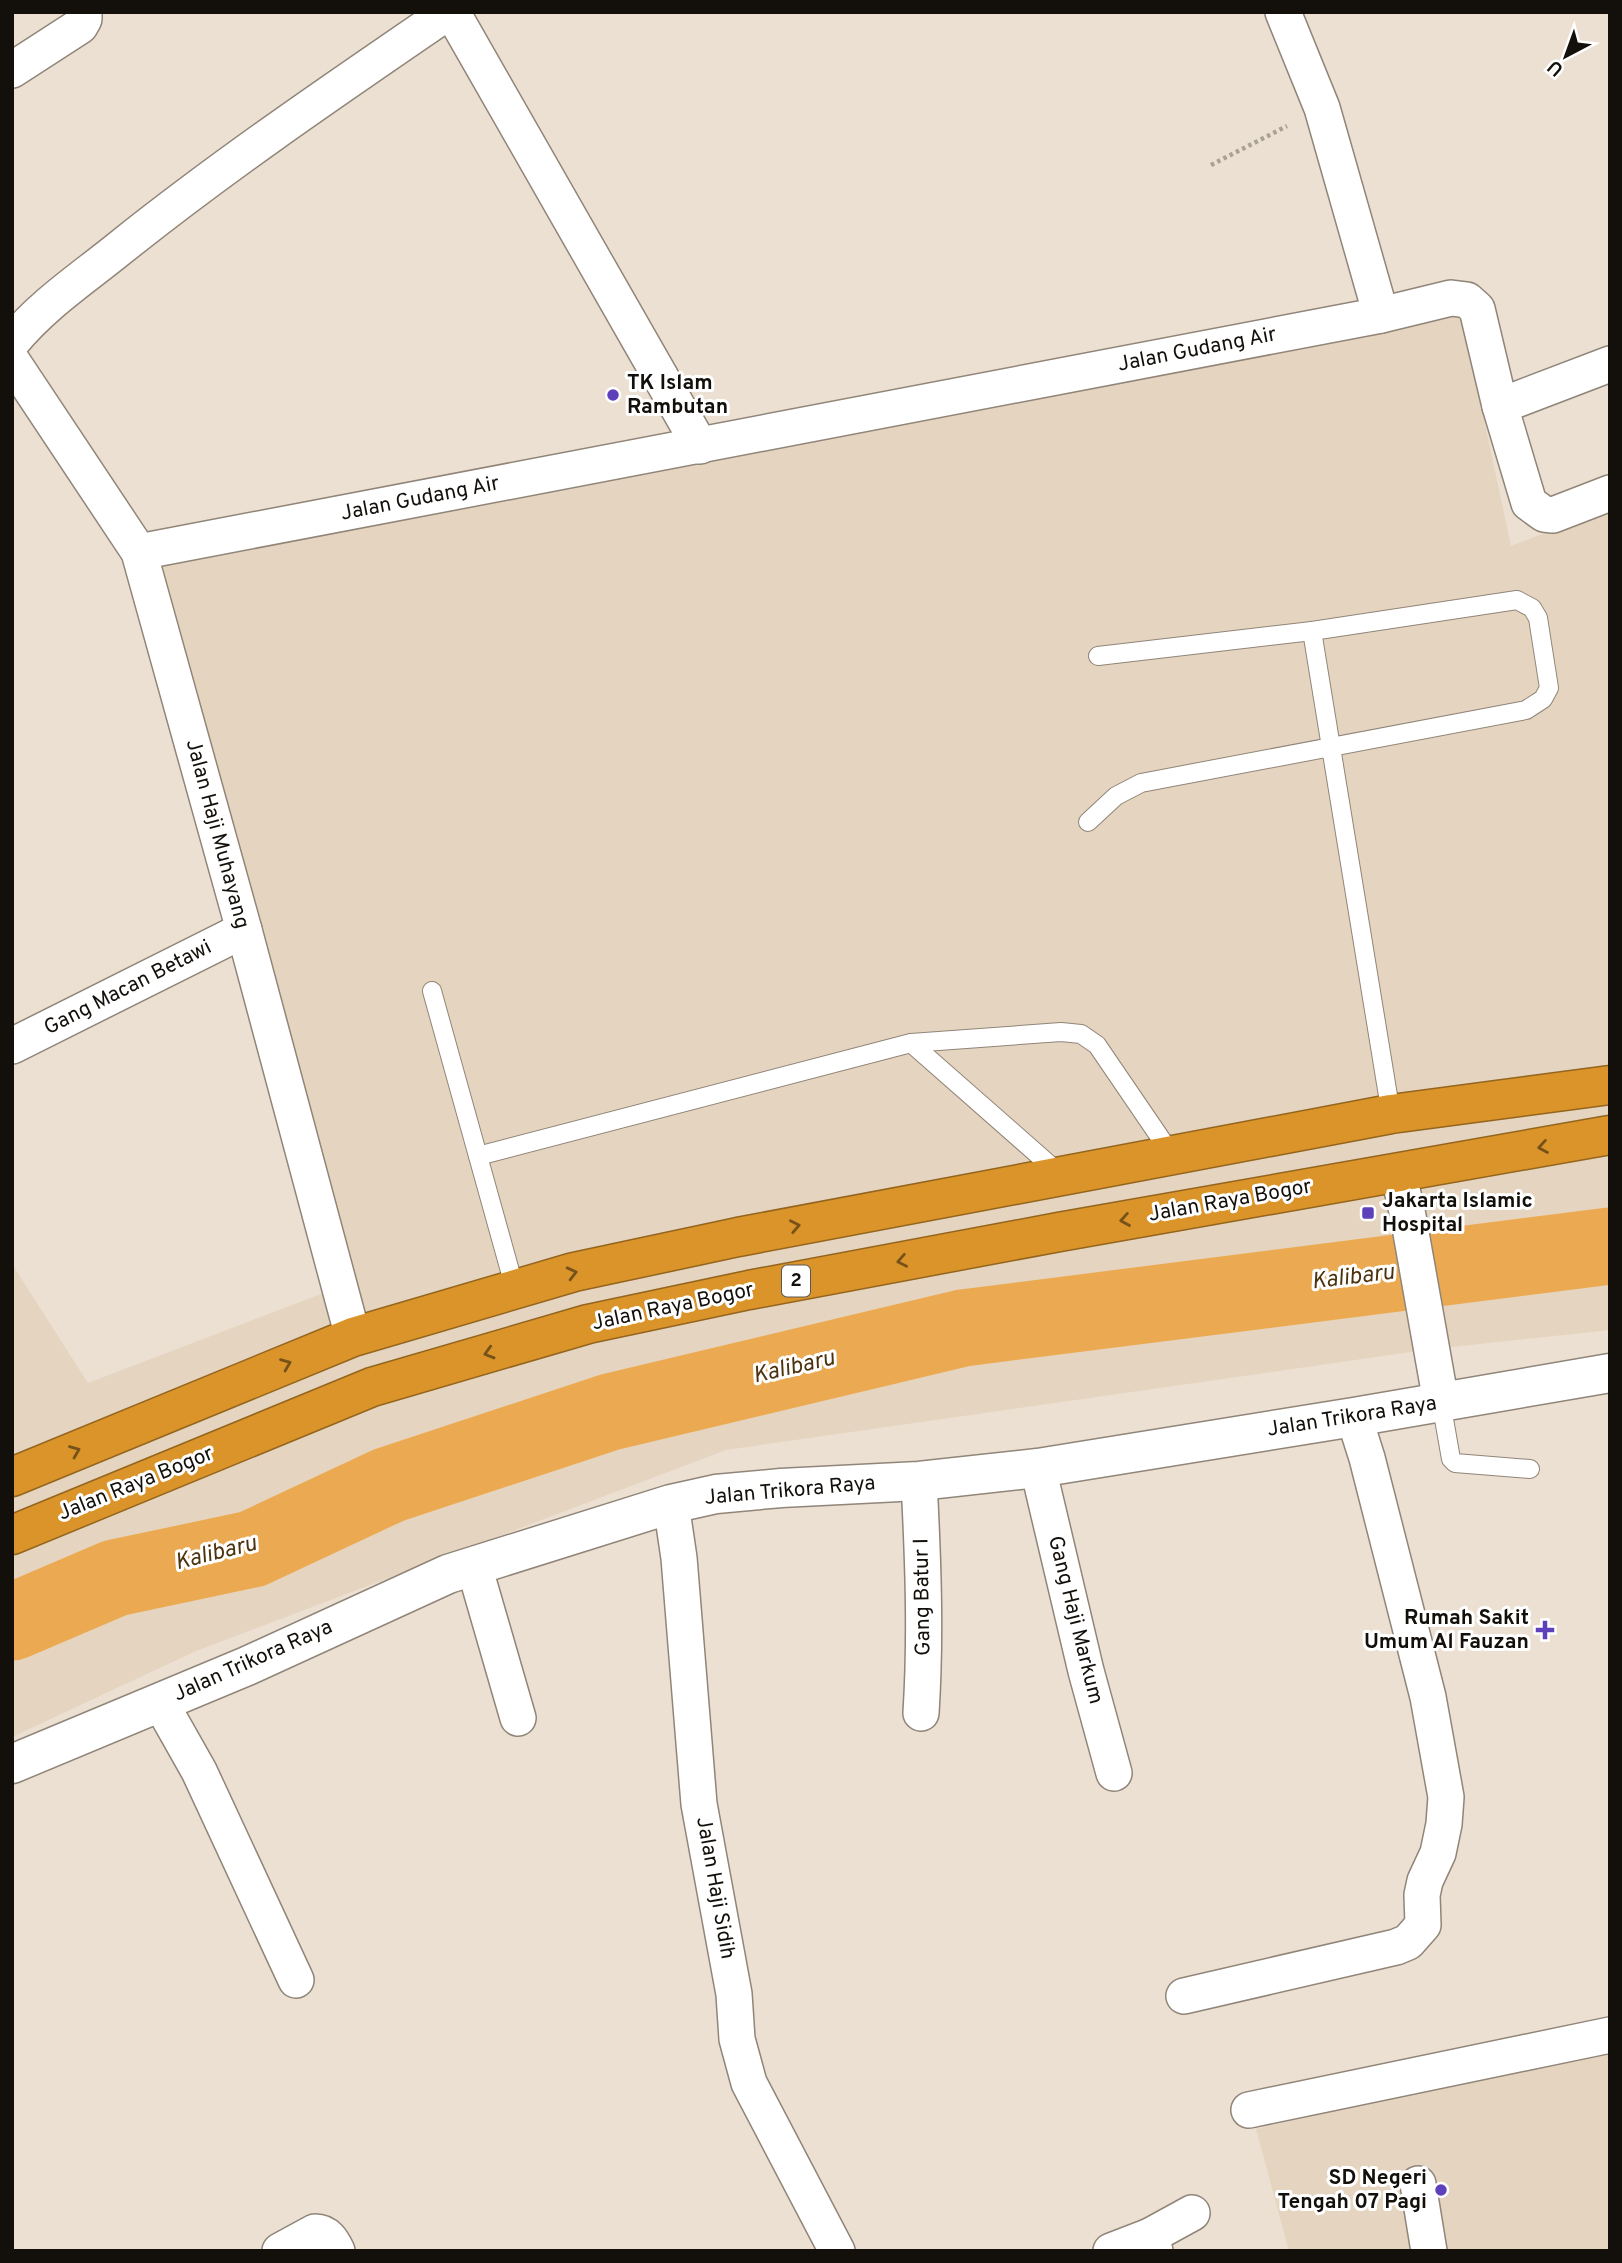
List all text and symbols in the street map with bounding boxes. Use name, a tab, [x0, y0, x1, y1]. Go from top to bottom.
north arrow	[1531, 21, 1601, 91]
text: U	[1543, 54, 1569, 81]
street label: Jalan Gudang Air	[1115, 321, 1279, 379]
place label: TK Islam Rambutan	[627, 370, 728, 421]
marker: TK Islam Rambutan	[605, 387, 621, 403]
street label: Jalan Gudang Air	[338, 470, 502, 528]
street label: Jalan Haji Muhayang	[179, 736, 255, 932]
street label: Gang Macan Betawi	[40, 934, 216, 1042]
one-way arrow	[1537, 1138, 1549, 1153]
street label: Jalan Raya Bogor	[1146, 1173, 1314, 1229]
place label: Jakarta Islamic Hospital	[1382, 1188, 1533, 1239]
marker: Jakarta Islamic Hospital	[1360, 1205, 1376, 1221]
one-way arrow	[1120, 1212, 1131, 1227]
one-way arrow	[789, 1220, 801, 1235]
one-way arrow	[896, 1253, 908, 1268]
water label: Kalibaru	[1310, 1258, 1396, 1297]
road number: 2	[782, 1266, 810, 1296]
one-way arrow	[566, 1267, 578, 1281]
street label: Jalan Raya Bogor	[589, 1277, 757, 1337]
water label: Kalibaru	[750, 1344, 838, 1391]
one-way arrow	[483, 1345, 495, 1359]
one-way arrow	[279, 1359, 291, 1373]
street label: Jalan Trikora Raya	[1265, 1390, 1439, 1444]
street label: Jalan Raya Bogor	[54, 1441, 218, 1527]
one-way arrow	[69, 1445, 81, 1459]
street label: Jalan Trikora Raya	[703, 1470, 877, 1512]
water label: Kalibaru	[172, 1530, 260, 1578]
street label: Gang Haji Markum	[1041, 1533, 1109, 1707]
street label: Gang Batur I	[908, 1538, 938, 1656]
place label: Rumah Sakit Umum Al Fauzan	[1364, 1605, 1529, 1656]
street label: Jalan Trikora Raya	[169, 1614, 337, 1708]
marker: Rumah Sakit Umum Al Fauzan	[1535, 1620, 1555, 1640]
street label: Jalan Haji Sidih	[689, 1815, 741, 1961]
place label: SD Negeri Tengah 07 Pagi	[1278, 2165, 1427, 2216]
marker: SD Negeri Tengah 07 Pagi	[1433, 2182, 1449, 2198]

